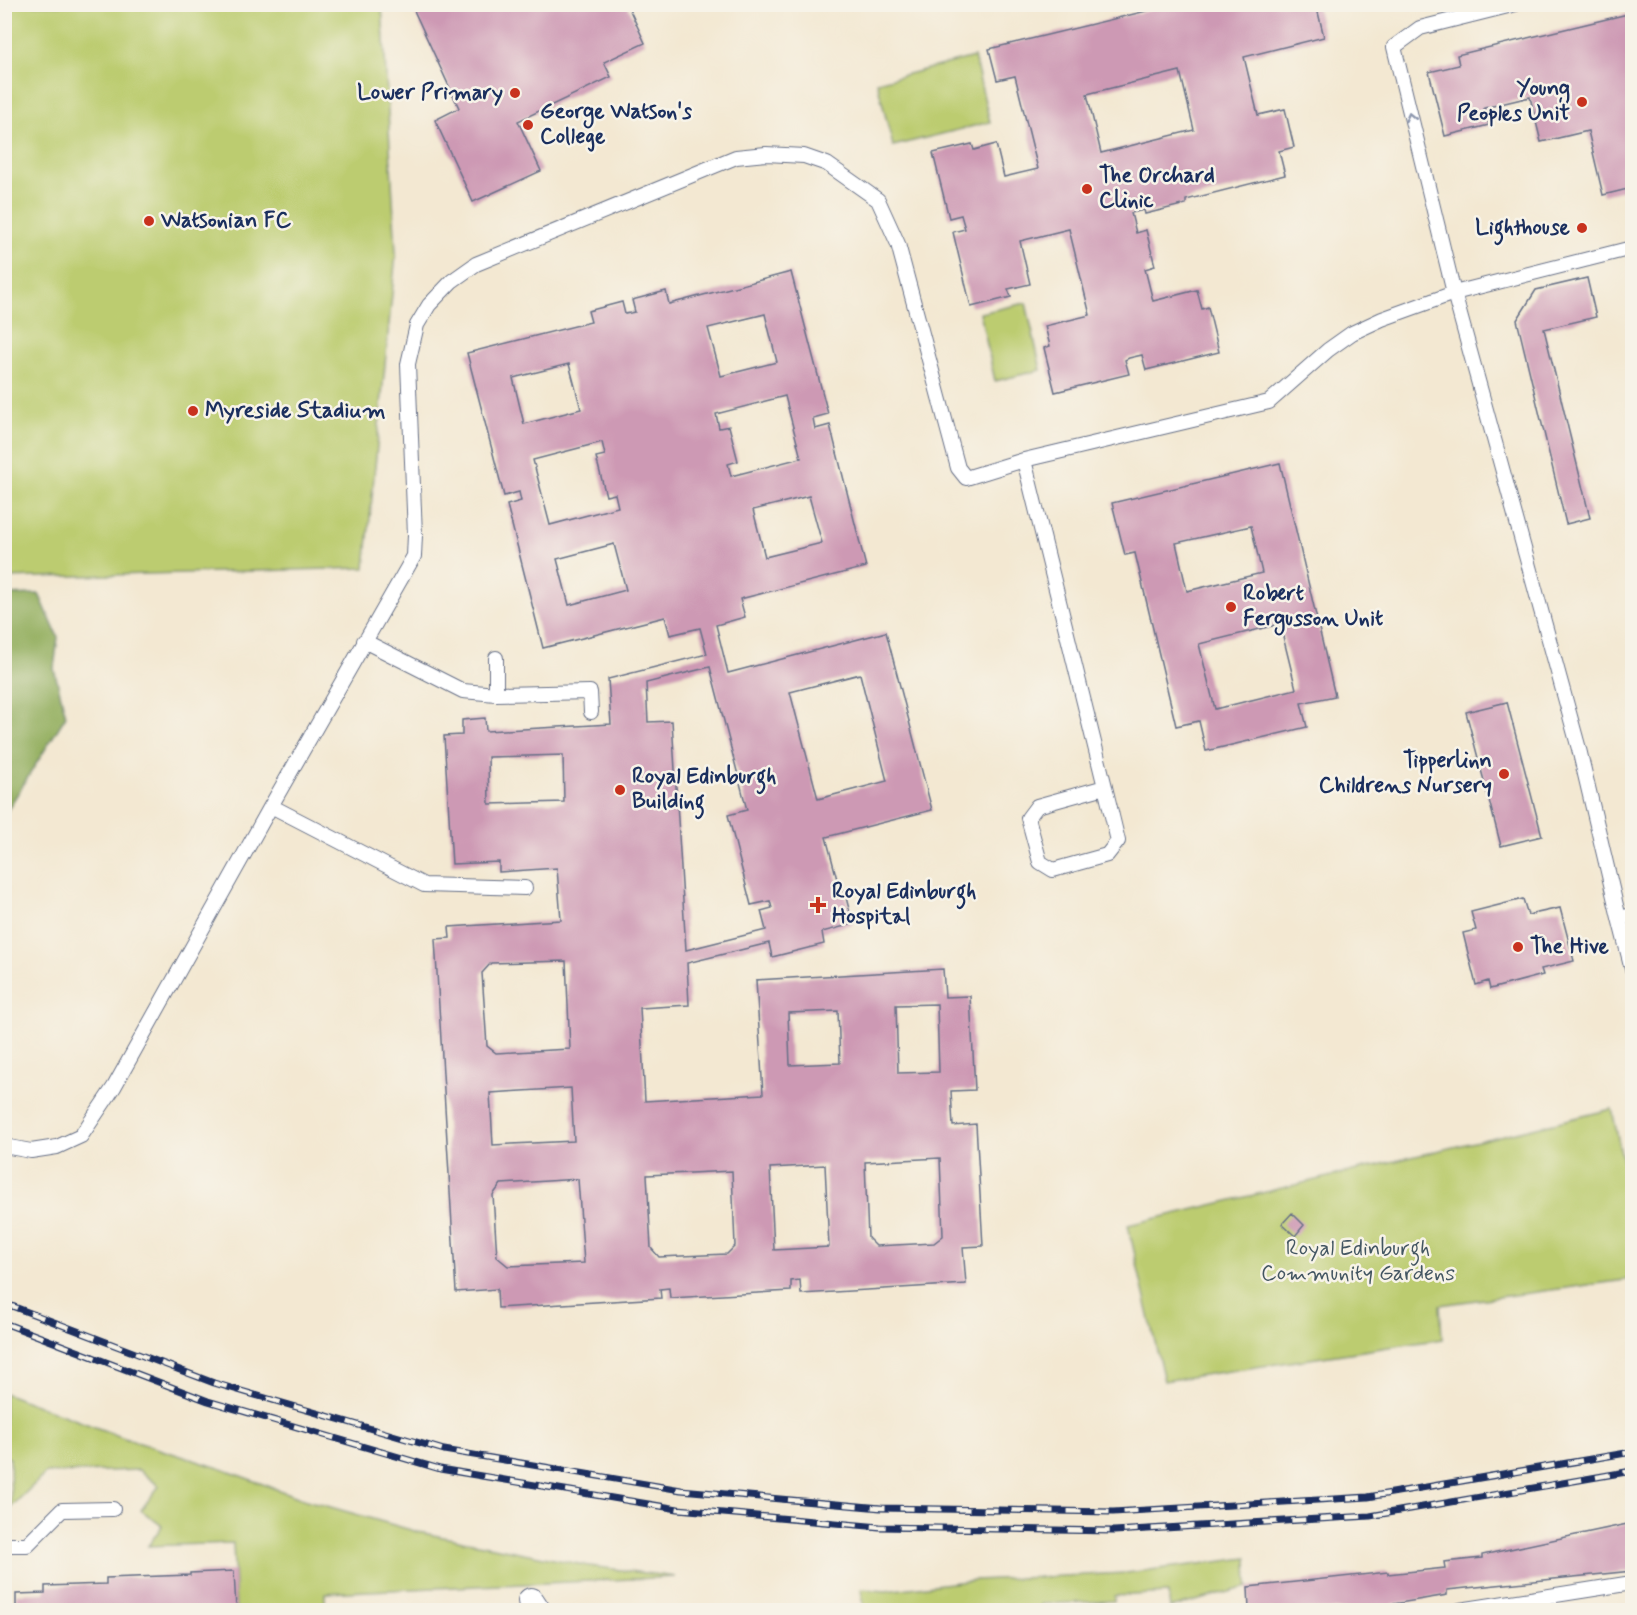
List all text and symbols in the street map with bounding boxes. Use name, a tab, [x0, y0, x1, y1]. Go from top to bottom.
place label: Young Peoples Unit	[1457, 75, 1571, 128]
place label: Lower Primary	[357, 79, 503, 107]
marker: Lower Primary	[508, 86, 522, 100]
marker: Young Peoples Unit	[1575, 95, 1589, 109]
place label: George Watson's College	[540, 98, 692, 152]
one-way arrow	[1405, 113, 1418, 123]
marker: George Watson's College	[521, 118, 535, 132]
place label: The Orchard Clinic	[1099, 162, 1215, 215]
marker: The Orchard Clinic	[1080, 182, 1094, 196]
place label: Watsonian FC	[160, 207, 292, 235]
marker: Watsonian FC	[142, 214, 156, 228]
place label: Lighthouse	[1475, 214, 1571, 246]
marker: Lighthouse	[1575, 221, 1589, 235]
place label: Myreside Stadium	[205, 397, 386, 425]
marker: Myreside Stadium	[186, 404, 200, 418]
place label: Robert Fergusson Unit	[1243, 580, 1383, 636]
marker: Robert Fergusson Unit	[1224, 600, 1238, 614]
place label: Tipperlinn Childrens Nursery	[1319, 747, 1492, 800]
place label: Royal Edinburgh Building	[632, 763, 776, 820]
marker: Tipperlinn Childrens Nursery	[1497, 767, 1511, 781]
marker: Royal Edinburgh Building	[613, 783, 627, 797]
place label: Royal Edinburgh Hospital	[832, 878, 976, 931]
marker: Royal Edinburgh Hospital	[809, 896, 827, 914]
place label: The Hive	[1530, 933, 1610, 961]
marker: The Hive	[1511, 940, 1525, 954]
park label: Royal Edinburgh Community Gardens	[1261, 1235, 1455, 1288]

